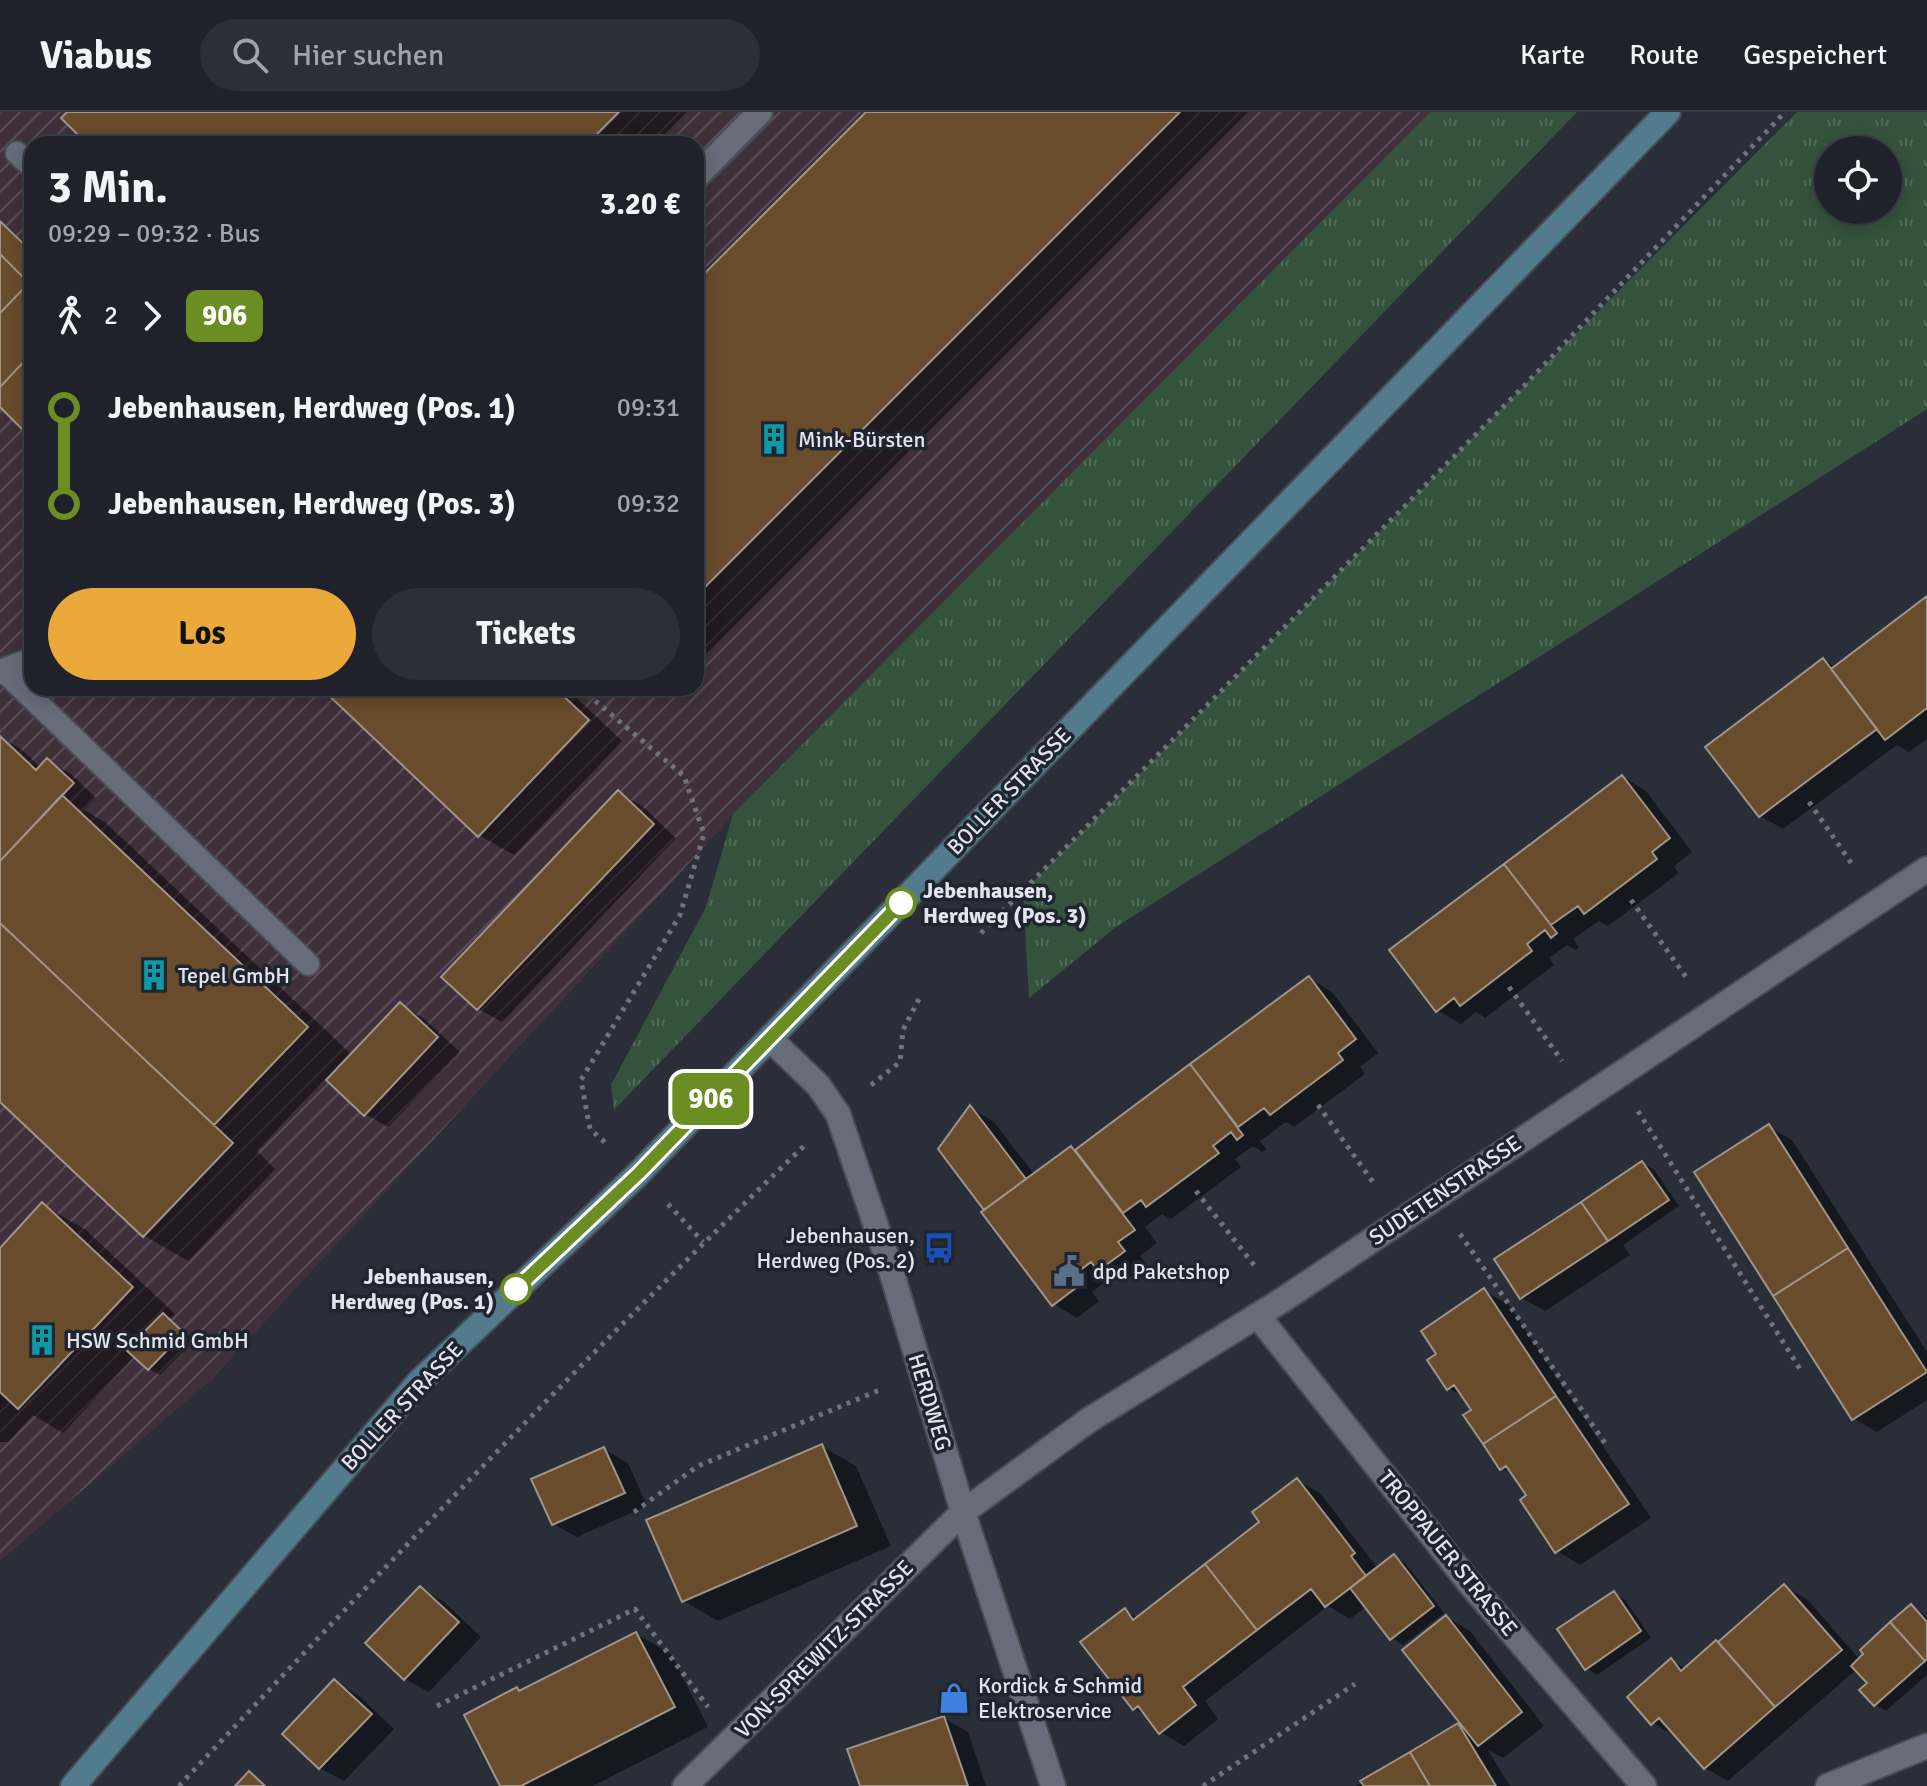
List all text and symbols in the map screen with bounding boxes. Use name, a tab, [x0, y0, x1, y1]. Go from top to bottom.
search box	[200, 19, 760, 91]
text: Viabus	[40, 32, 152, 79]
icon: search	[228, 33, 272, 77]
text: Hier suchen	[292, 37, 444, 74]
text: Karte	[1520, 38, 1585, 72]
text: Route	[1629, 38, 1699, 72]
text: Gespeichert	[1743, 38, 1887, 72]
map controls	[1814, 136, 1902, 224]
button: locate	[1814, 136, 1902, 224]
text: 3 Min.	[48, 161, 168, 215]
text: 3.20 €	[600, 186, 680, 223]
text: 09:29 – 09:32 · Bus	[48, 218, 260, 250]
icon: walk	[48, 294, 92, 338]
icon: forward	[130, 294, 174, 338]
text: 906	[202, 299, 247, 333]
text: 2	[104, 300, 118, 332]
text: Jebenhausen, Herdweg (Pos. 1)	[108, 390, 516, 427]
text: 09:31	[617, 392, 680, 424]
building icon: Mink-Bürsten	[757, 422, 791, 456]
place label: Mink-Bürsten	[798, 426, 926, 453]
text: Jebenhausen, Herdweg (Pos. 3)	[108, 486, 516, 523]
text: 09:32	[617, 488, 680, 520]
button: Los	[48, 588, 356, 680]
button: Tickets	[372, 588, 680, 680]
street label: BOLLER STRASSE	[941, 722, 1077, 860]
place label: Jebenhausen, Herdweg (Pos. 3)	[923, 877, 1087, 929]
marker: Jebenhausen, Herdweg (Pos. 3)	[886, 888, 916, 918]
building icon: Tepel GmbH	[137, 958, 171, 992]
place label: Tepel GmbH	[178, 962, 290, 989]
line badge: 906	[665, 1073, 757, 1125]
text: 906	[688, 1082, 734, 1116]
street label: SUDETENSTRASSE	[1364, 1129, 1526, 1251]
place label: Jebenhausen, Herdweg (Pos. 2)	[757, 1222, 915, 1274]
bus stop icon: Jebenhausen, Herdweg (Pos. 2)	[922, 1231, 956, 1265]
public building icon: dpd Paketshop	[1052, 1254, 1086, 1288]
place label: dpd Paketshop	[1093, 1258, 1230, 1285]
place label: Jebenhausen, Herdweg (Pos. 1)	[330, 1263, 494, 1315]
marker: Jebenhausen, Herdweg (Pos. 1)	[501, 1274, 531, 1304]
building icon: HSW Schmid GmbH	[25, 1323, 59, 1357]
place label: HSW Schmid GmbH	[66, 1327, 249, 1354]
street label: BOLLER STRASSE	[335, 1336, 469, 1476]
street label: HERDWEG	[902, 1350, 958, 1454]
street label: TROPPAUER STRASSE	[1373, 1464, 1523, 1642]
street label: VON-SPREWITZ-STRASSE	[729, 1554, 919, 1744]
place label: Kordick & Schmid Elektroservice	[978, 1672, 1142, 1724]
shop icon: Kordick & Schmid Elektroservice	[937, 1681, 971, 1715]

